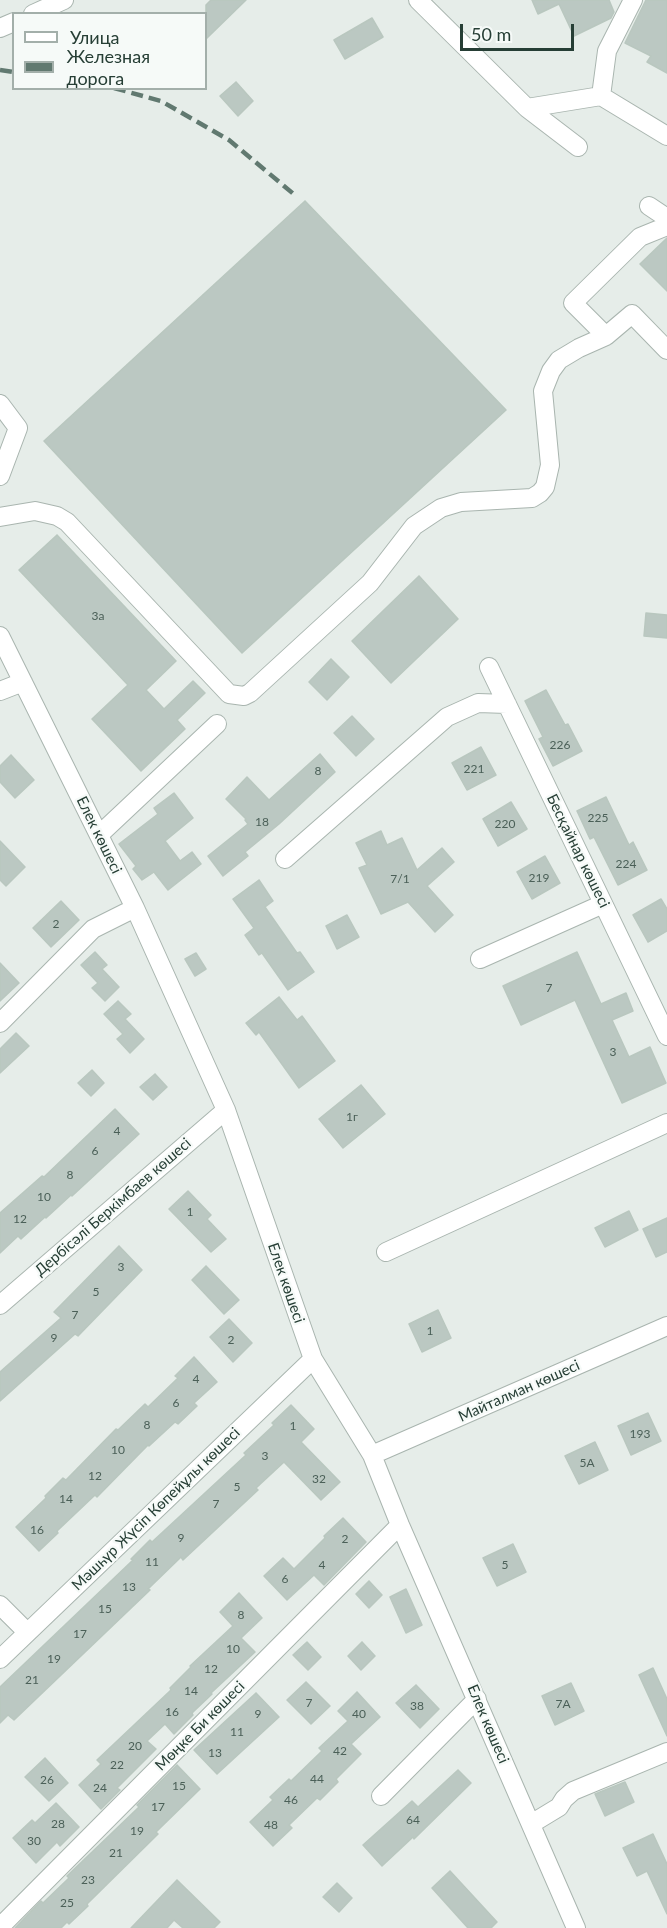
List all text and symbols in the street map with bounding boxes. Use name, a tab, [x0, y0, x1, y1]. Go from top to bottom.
legend	[12, 12, 207, 90]
scale bar	[463, 12, 577, 50]
text: 50 m	[471, 23, 511, 45]
text: Улица	[70, 26, 120, 48]
text: Железная дорога	[66, 45, 150, 89]
house number: 3а	[92, 609, 104, 623]
house number: 226	[550, 738, 570, 752]
house number: 221	[464, 762, 484, 776]
house number: 8	[315, 764, 321, 778]
street label: Бесқайнар көшесі	[543, 791, 613, 911]
street label: Елек көшесі	[73, 793, 125, 877]
house number: 225	[588, 811, 608, 825]
house number: 18	[255, 815, 269, 829]
house number: 220	[495, 817, 515, 831]
house number: 224	[616, 857, 636, 871]
house number: 219	[529, 871, 549, 885]
house number: 7/1	[390, 872, 410, 886]
house number: 2	[53, 917, 59, 931]
house number: 7	[546, 981, 552, 995]
house number: 3	[610, 1045, 616, 1059]
house number: 1г	[346, 1110, 358, 1124]
house number: 4	[114, 1124, 120, 1138]
street label: Дербісәлі Беркімбаев көшесі	[31, 1134, 195, 1280]
house number: 6	[92, 1144, 98, 1158]
house number: 8	[67, 1168, 73, 1182]
house number: 10	[37, 1190, 51, 1204]
house number: 1	[187, 1205, 193, 1219]
house number: 12	[13, 1212, 27, 1226]
street label: Елек көшесі	[264, 1240, 308, 1326]
house number: 3	[118, 1260, 124, 1274]
house number: 5	[93, 1285, 99, 1299]
house number: 7	[72, 1308, 78, 1322]
house number: 1	[427, 1324, 433, 1338]
house number: 9	[51, 1331, 57, 1345]
house number: 2	[228, 1333, 234, 1347]
street label: Майталман көшесі	[456, 1356, 582, 1426]
house number: 4	[193, 1372, 199, 1386]
house number: 6	[173, 1396, 179, 1410]
house number: 8	[144, 1418, 150, 1432]
house number: 1	[290, 1419, 296, 1433]
street label: Мәшһүр Жүсіп Көпейұлы көшесі	[68, 1424, 244, 1594]
house number: 193	[630, 1427, 650, 1441]
house number: 10	[111, 1443, 125, 1457]
house number: 3	[262, 1449, 268, 1463]
house number: 5А	[579, 1456, 595, 1470]
house number: 12	[88, 1469, 102, 1483]
house number: 32	[312, 1472, 326, 1486]
house number: 5	[234, 1480, 240, 1494]
house number: 14	[59, 1492, 73, 1506]
house number: 7	[213, 1497, 219, 1511]
house number: 16	[30, 1523, 44, 1537]
house number: 9	[178, 1531, 184, 1545]
house number: 2	[342, 1532, 348, 1546]
house number: 11	[145, 1555, 159, 1569]
house number: 4	[319, 1558, 325, 1572]
house number: 5	[502, 1558, 508, 1572]
house number: 6	[282, 1572, 288, 1586]
house number: 13	[122, 1580, 136, 1594]
house number: 15	[98, 1602, 112, 1616]
house number: 8	[238, 1608, 244, 1622]
house number: 17	[73, 1627, 87, 1641]
house number: 10	[226, 1642, 240, 1656]
house number: 19	[47, 1652, 61, 1666]
house number: 12	[204, 1662, 218, 1676]
house number: 21	[25, 1673, 39, 1687]
street label: Мөңке Би көшесі	[152, 1678, 248, 1774]
street label: Елек көшесі	[463, 1682, 513, 1766]
house number: 14	[184, 1684, 198, 1698]
house number: 7	[306, 1696, 312, 1710]
house number: 7А	[555, 1697, 571, 1711]
house number: 38	[410, 1699, 424, 1713]
house number: 16	[165, 1705, 179, 1719]
house number: 9	[255, 1707, 261, 1721]
house number: 40	[352, 1707, 366, 1721]
house number: 11	[230, 1725, 244, 1739]
house number: 20	[128, 1739, 142, 1753]
house number: 42	[333, 1744, 347, 1758]
house number: 13	[208, 1746, 222, 1760]
house number: 22	[110, 1758, 124, 1772]
house number: 44	[310, 1772, 324, 1786]
house number: 26	[40, 1773, 54, 1787]
house number: 15	[172, 1779, 186, 1793]
house number: 24	[93, 1781, 107, 1795]
house number: 46	[284, 1793, 298, 1807]
house number: 17	[151, 1800, 165, 1814]
house number: 64	[406, 1813, 420, 1827]
house number: 28	[51, 1817, 65, 1831]
house number: 48	[264, 1818, 278, 1832]
house number: 19	[130, 1824, 144, 1838]
house number: 30	[27, 1834, 41, 1848]
house number: 21	[109, 1846, 123, 1860]
house number: 23	[81, 1873, 95, 1887]
house number: 25	[60, 1896, 74, 1910]

